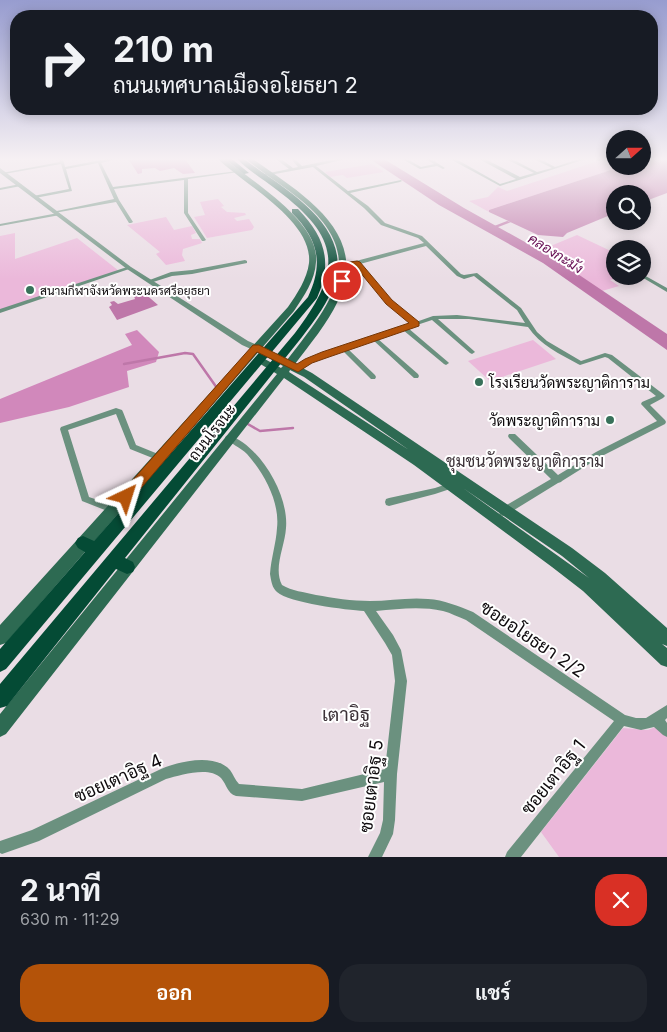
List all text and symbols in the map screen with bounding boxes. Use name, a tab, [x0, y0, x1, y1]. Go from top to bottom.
text: 210 m	[113, 28, 214, 70]
icon: right	[30, 30, 95, 95]
text: ถนนเทศบาลเมืองอโยธยา 2	[113, 72, 358, 98]
north arrow	[606, 130, 651, 175]
map controls	[606, 130, 651, 285]
button: search	[606, 185, 651, 230]
water label: คลองกะมัง	[525, 229, 587, 277]
button: layers	[606, 240, 651, 285]
pin	[321, 260, 363, 302]
icon: arrive	[328, 267, 356, 295]
place label: สนามกีฬาจังหวัดพระนครศรีอยุธยา	[40, 283, 210, 300]
marker: สนามกีฬาจังหวัดพระนครศรีอยุธยา	[24, 284, 36, 296]
place label: โรงเรียนวัดพระญาติการาม	[488, 373, 650, 392]
marker: โรงเรียนวัดพระญาติการาม	[473, 376, 485, 388]
street label: ถนนโรจนะ	[184, 400, 240, 464]
place label: วัดพระญาติการาม	[489, 411, 600, 430]
marker: วัดพระญาติการาม	[604, 414, 616, 426]
district label: ชุมชนวัดพระญาติการาม	[446, 451, 604, 473]
position arrow	[99, 470, 151, 522]
street label: ซอยอโยธยา 2/2	[477, 595, 591, 682]
district label: เตาอิฐ	[322, 703, 370, 727]
street label: ซอยเตาอิฐ 1	[517, 735, 591, 820]
street label: ซอยเตาอิฐ 5	[355, 738, 389, 834]
street label: ซอยเตาอิฐ 4	[71, 749, 166, 809]
text: 2 นาที	[20, 872, 101, 908]
button: close	[595, 874, 647, 926]
text: 630 m · 11:29	[20, 909, 119, 929]
button: ออก	[20, 964, 329, 1022]
button: แชร์	[339, 964, 647, 1022]

